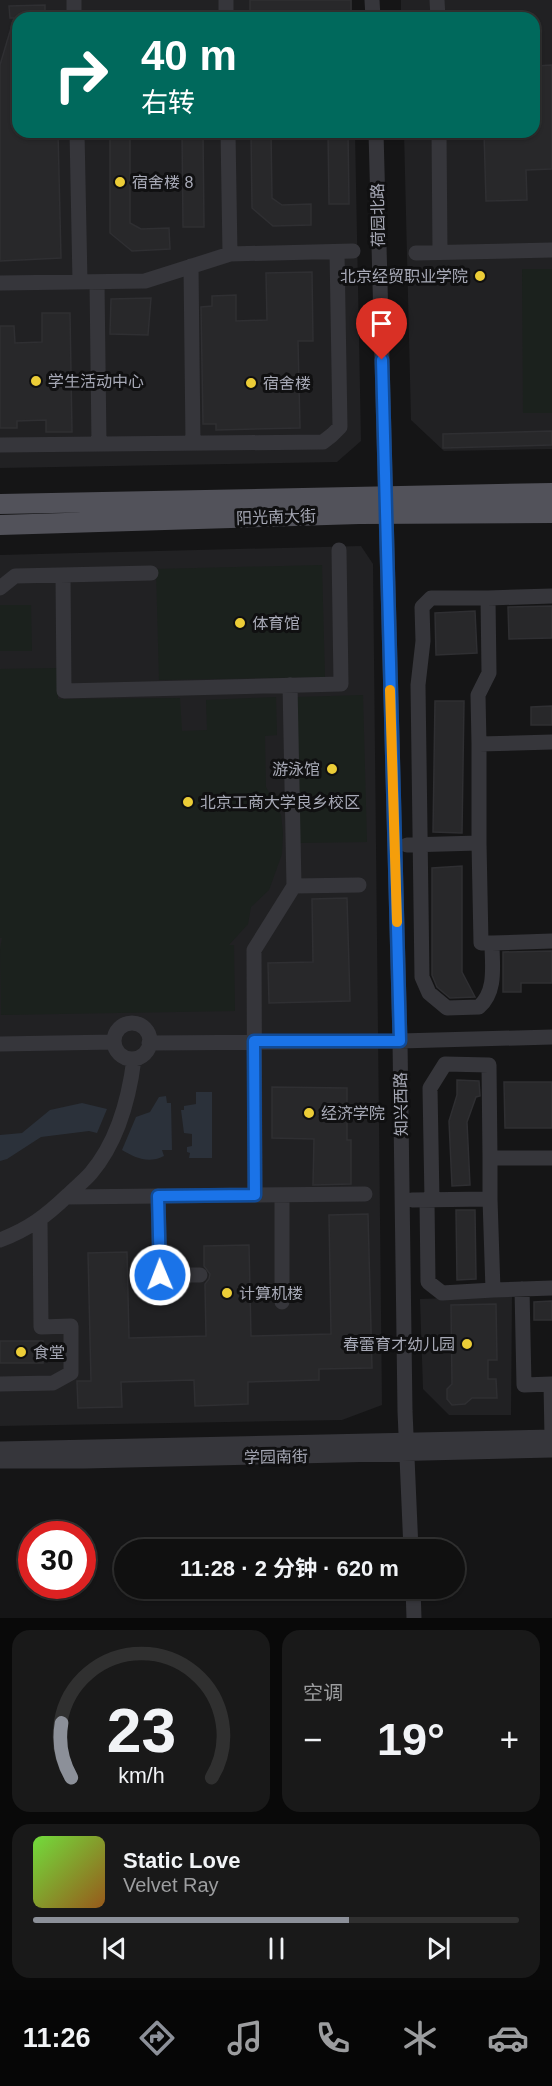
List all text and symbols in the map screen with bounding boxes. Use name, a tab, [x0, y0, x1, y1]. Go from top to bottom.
text: 40 m	[141, 32, 237, 79]
icon: right	[42, 36, 120, 114]
text: 右转	[141, 88, 195, 118]
place label: 宿舍楼 8	[132, 174, 193, 191]
marker: 宿舍楼 8	[113, 175, 127, 189]
street label: 荷园北路	[369, 183, 387, 247]
place label: 北京经贸职业学院	[340, 268, 468, 285]
marker: 北京经贸职业学院	[473, 269, 487, 283]
pin	[356, 298, 407, 360]
icon: arrive	[365, 307, 398, 340]
place label: 学生活动中心	[48, 373, 144, 390]
marker: 学生活动中心	[29, 374, 43, 388]
place label: 宿舍楼	[263, 375, 311, 392]
marker: 宿舍楼	[244, 376, 258, 390]
street label: 阳光南大街	[236, 507, 316, 527]
place label: 体育馆	[252, 615, 300, 632]
marker: 体育馆	[233, 616, 247, 630]
place label: 游泳馆	[272, 761, 320, 778]
marker: 游泳馆	[325, 762, 339, 776]
place label: 北京工商大学良乡校区	[200, 794, 360, 811]
marker: 北京工商大学良乡校区	[181, 795, 195, 809]
street label: 知兴西路	[392, 1072, 410, 1136]
place label: 经济学院	[321, 1105, 385, 1122]
marker: 经济学院	[302, 1106, 316, 1120]
position arrow	[128, 1243, 192, 1307]
place label: 计算机楼	[239, 1285, 303, 1302]
marker: 计算机楼	[220, 1286, 234, 1300]
place label: 春蕾育才幼儿园	[343, 1336, 455, 1353]
marker: 春蕾育才幼儿园	[460, 1337, 474, 1351]
place label: 食堂	[33, 1344, 65, 1361]
marker: 食堂	[14, 1345, 28, 1359]
street label: 学园南街	[244, 1448, 308, 1466]
speed limit sign: 30	[18, 1521, 96, 1599]
text: 11:28 · 2 分钟 · 620 m	[180, 1556, 399, 1581]
text: 空调	[303, 1682, 343, 1704]
text: 23	[106, 1696, 176, 1765]
text: 19°	[377, 1714, 445, 1765]
text: −	[303, 1721, 322, 1758]
text: +	[500, 1721, 519, 1758]
text: km/h	[118, 1764, 164, 1788]
text: Static Love	[123, 1848, 240, 1873]
text: Velvet Ray	[123, 1874, 219, 1896]
icon: previous	[98, 1932, 131, 1965]
icon: pause	[260, 1932, 293, 1965]
icon: next	[422, 1932, 455, 1965]
icon: directions	[136, 2017, 178, 2059]
icon: music	[224, 2017, 266, 2059]
icon: phone	[312, 2017, 354, 2059]
icon: climate	[399, 2017, 441, 2059]
icon: car	[487, 2017, 529, 2059]
text: 11:26	[23, 2023, 90, 2053]

